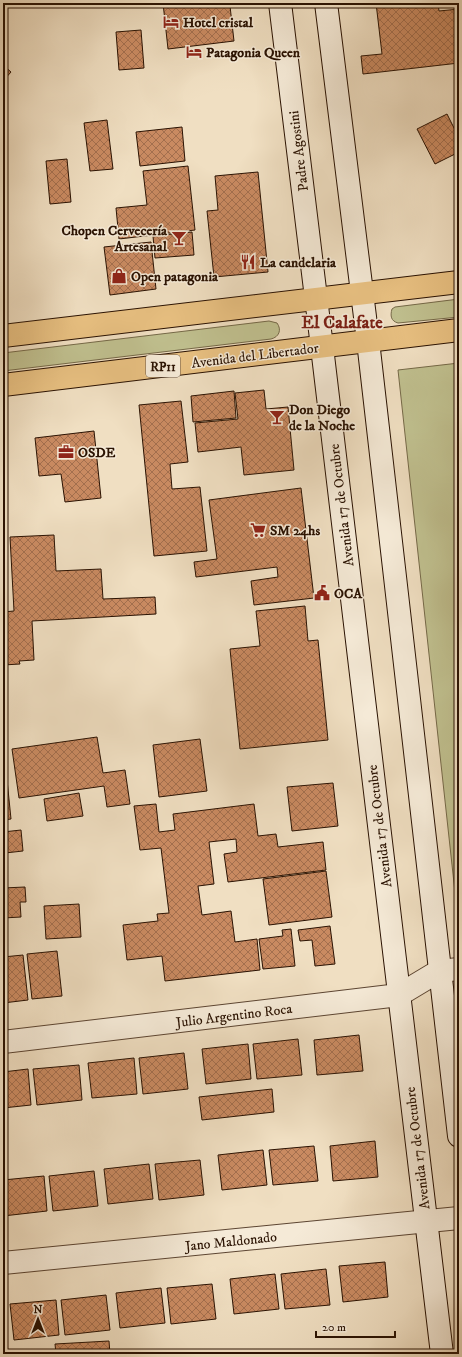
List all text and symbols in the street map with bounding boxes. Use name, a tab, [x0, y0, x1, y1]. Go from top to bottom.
hotel icon: Hotel cristal	[162, 13, 180, 31]
place label: Hotel cristal	[183, 14, 254, 32]
hotel icon: Patagonia Queen	[185, 43, 203, 61]
place label: Patagonia Queen	[206, 44, 301, 62]
street label: Padre Agostini	[285, 109, 313, 192]
place label: Chopen Cervecería Artesanal	[61, 222, 168, 256]
bar icon: Chopen Cervecería Artesanal	[170, 229, 188, 247]
restaurant icon: La candelaria	[239, 253, 257, 271]
place label: La candelaria	[260, 254, 337, 272]
shop icon: Open patagonia	[110, 267, 128, 285]
place label: Open patagonia	[131, 268, 219, 286]
district label: El Calafate	[301, 312, 383, 334]
street label: Avenida del Libertador	[190, 339, 321, 373]
road number: RP11	[146, 355, 180, 377]
place label: Don Diego de la Noche	[289, 401, 355, 435]
bar icon: Don Diego de la Noche	[268, 408, 286, 426]
street label: Avenida 17 de Octubre	[326, 442, 358, 567]
office icon: OSDE	[57, 443, 75, 461]
place label: OSDE	[78, 444, 116, 462]
supermarket icon: SM 24hs	[249, 521, 267, 539]
place label: SM 24hs	[270, 522, 320, 540]
public building icon: OCA	[313, 584, 331, 602]
place label: OCA	[334, 585, 363, 603]
street label: Avenida 17 de Octubre	[364, 763, 396, 888]
street label: Julio Argentino Roca	[173, 1000, 293, 1032]
street label: Avenida 17 de Octubre	[402, 1085, 434, 1210]
street label: Jano Maldonado	[182, 1228, 278, 1256]
north arrow	[18, 1299, 58, 1339]
text: N	[33, 1303, 43, 1317]
scale bar	[316, 1313, 395, 1339]
text: 20 m	[322, 1320, 346, 1335]

